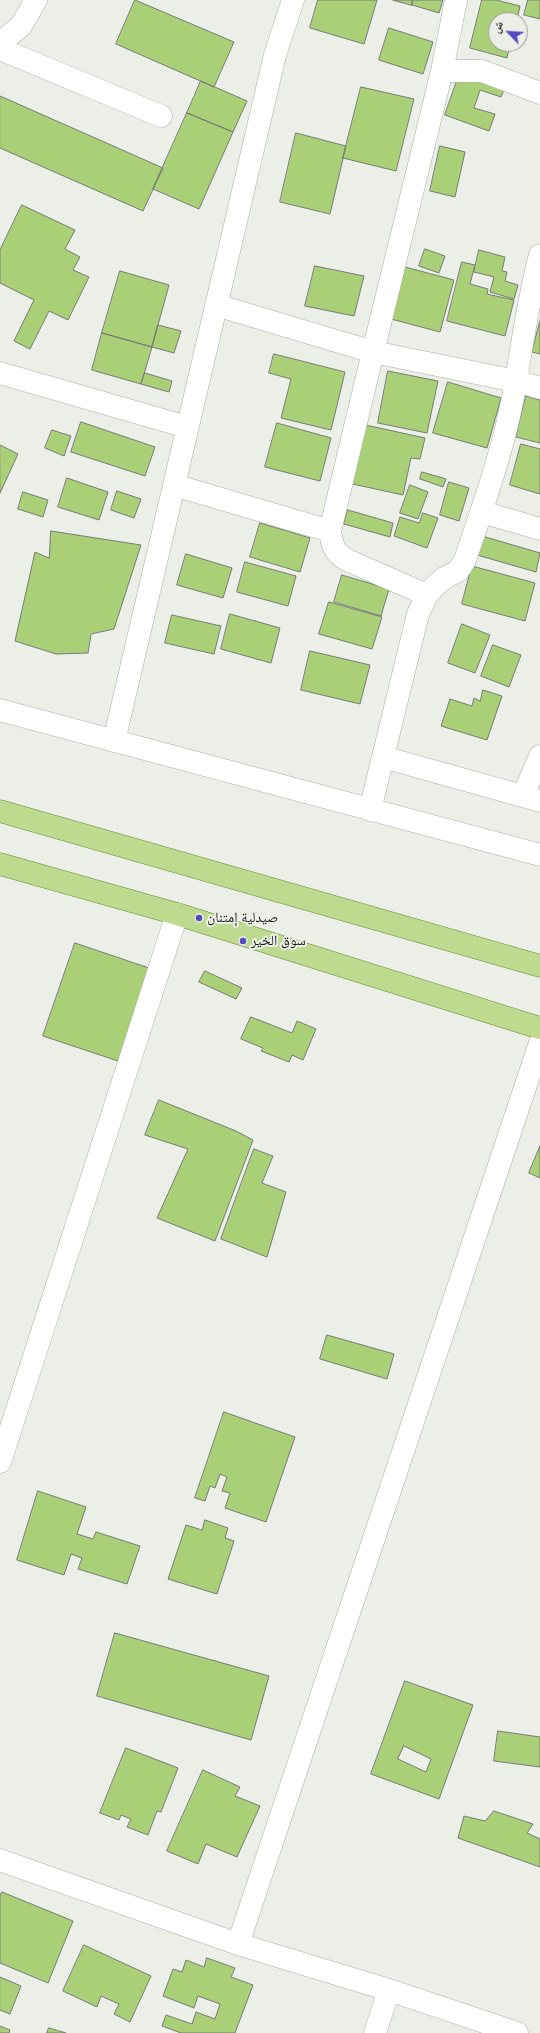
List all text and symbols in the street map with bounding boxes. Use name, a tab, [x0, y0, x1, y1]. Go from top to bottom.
north arrow	[488, 12, 528, 52]
text: ش	[489, 19, 506, 35]
place label: صيدلية إمتنان	[207, 910, 278, 926]
marker: صيدلية إمتنان	[194, 913, 204, 923]
place label: سوق الخير	[251, 933, 306, 949]
marker: سوق الخير	[238, 936, 248, 946]

